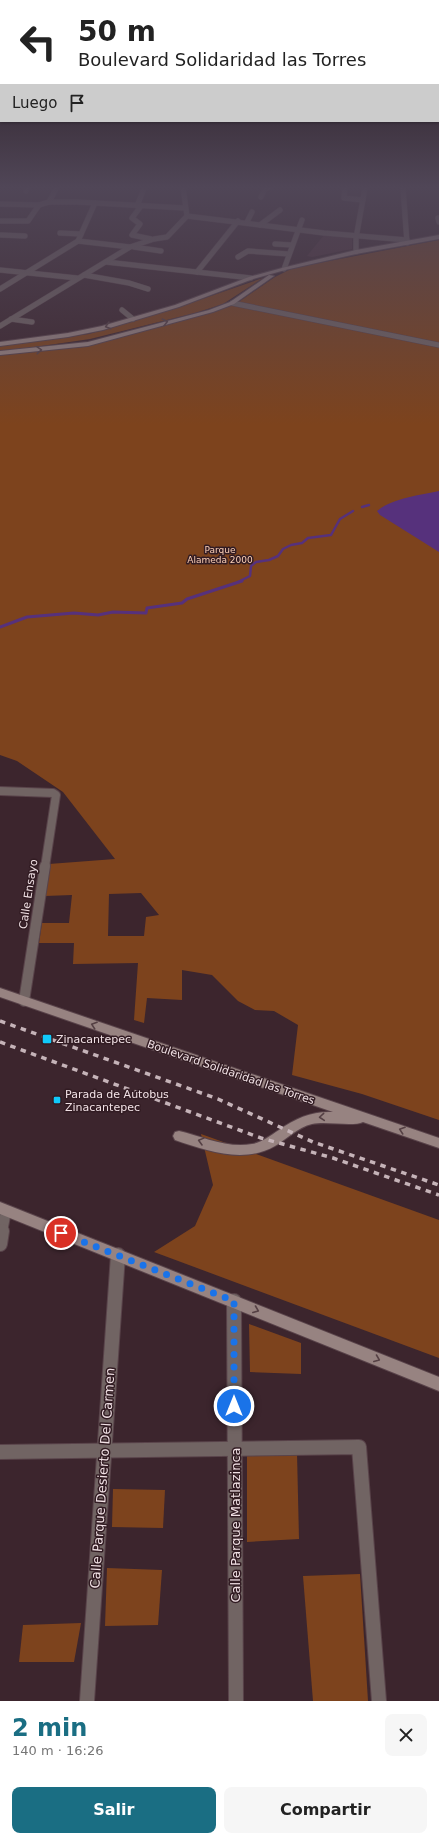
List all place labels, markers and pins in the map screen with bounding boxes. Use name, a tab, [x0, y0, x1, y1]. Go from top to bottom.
marker: Zinacantepec	[41, 1033, 53, 1045]
place label: Zinacantepec	[56, 1033, 131, 1046]
place label: Parada de Autobus Zinacantepec	[65, 1088, 169, 1114]
marker: Parada de Autobus Zinacantepec	[52, 1095, 62, 1105]
pin	[44, 1216, 78, 1250]

